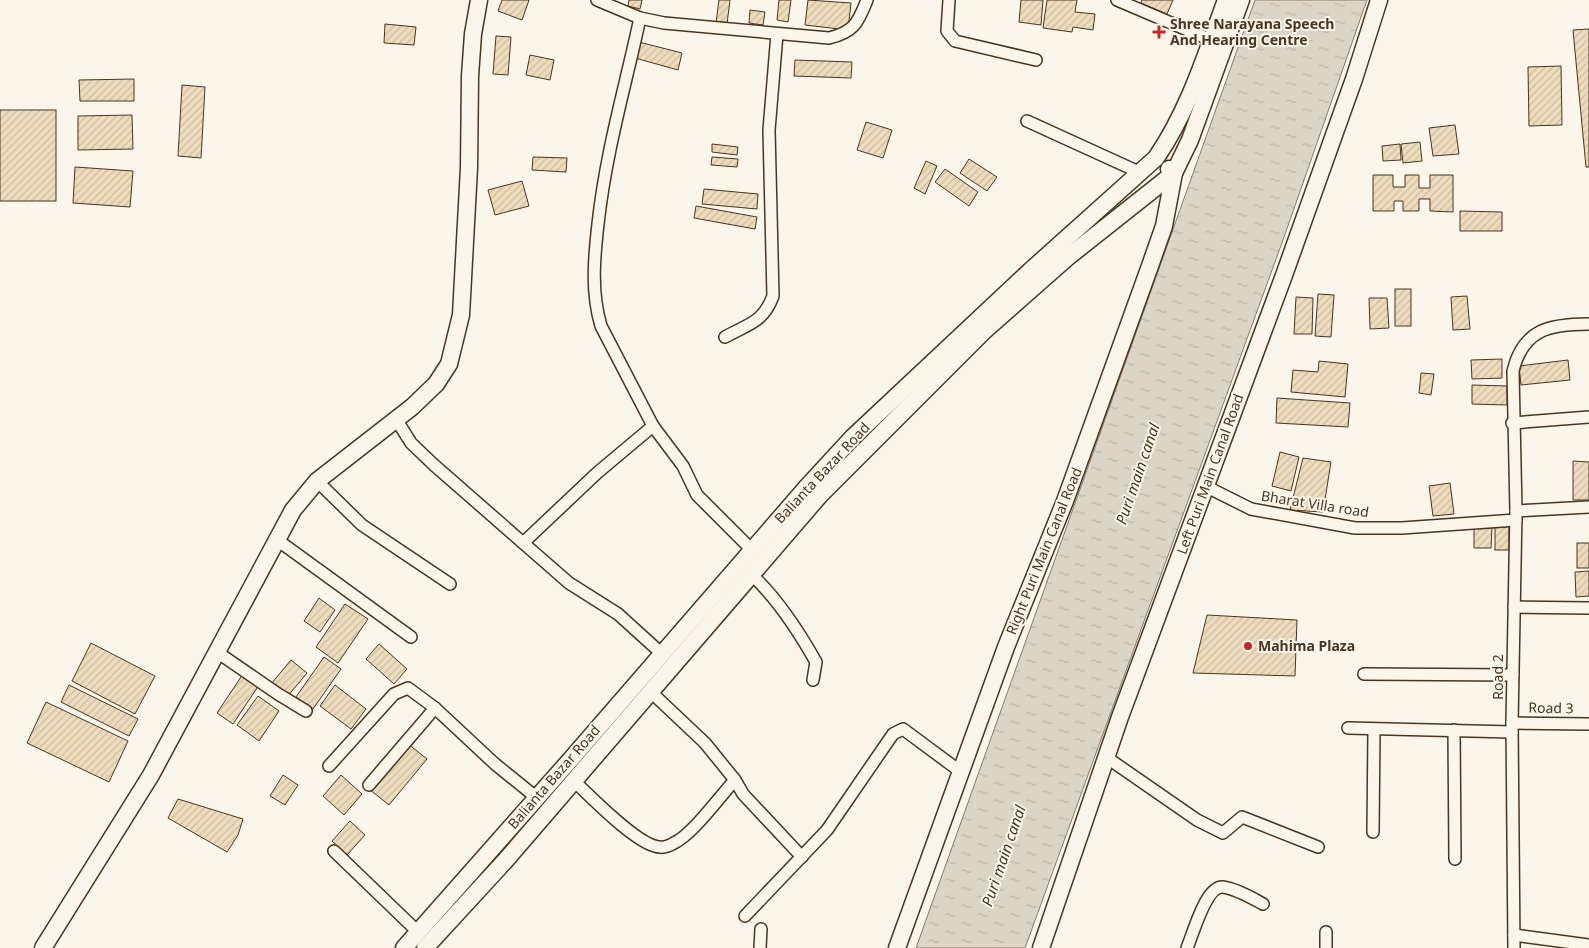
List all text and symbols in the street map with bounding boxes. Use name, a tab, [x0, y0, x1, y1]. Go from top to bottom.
place label: Shree Narayana Speech And Hearing Centre	[1170, 14, 1334, 49]
marker: Shree Narayana Speech And Hearing Centre	[1152, 25, 1166, 39]
street label: Left Puri Main Canal Road	[1172, 391, 1247, 557]
street label: Balianta Bazar Road	[770, 418, 873, 527]
water label: Puri main canal	[1110, 420, 1164, 527]
street label: Right Puri Main Canal Road	[1001, 464, 1086, 637]
street label: Bharat Villa road	[1260, 486, 1370, 521]
place label: Mahima Plaza	[1258, 636, 1355, 655]
marker: Mahima Plaza	[1242, 640, 1254, 652]
street label: Road 2	[1488, 654, 1507, 700]
street label: Road 3	[1528, 698, 1574, 717]
street label: Balianta Bazar Road	[503, 721, 604, 833]
water label: Puri main canal	[976, 802, 1030, 909]

